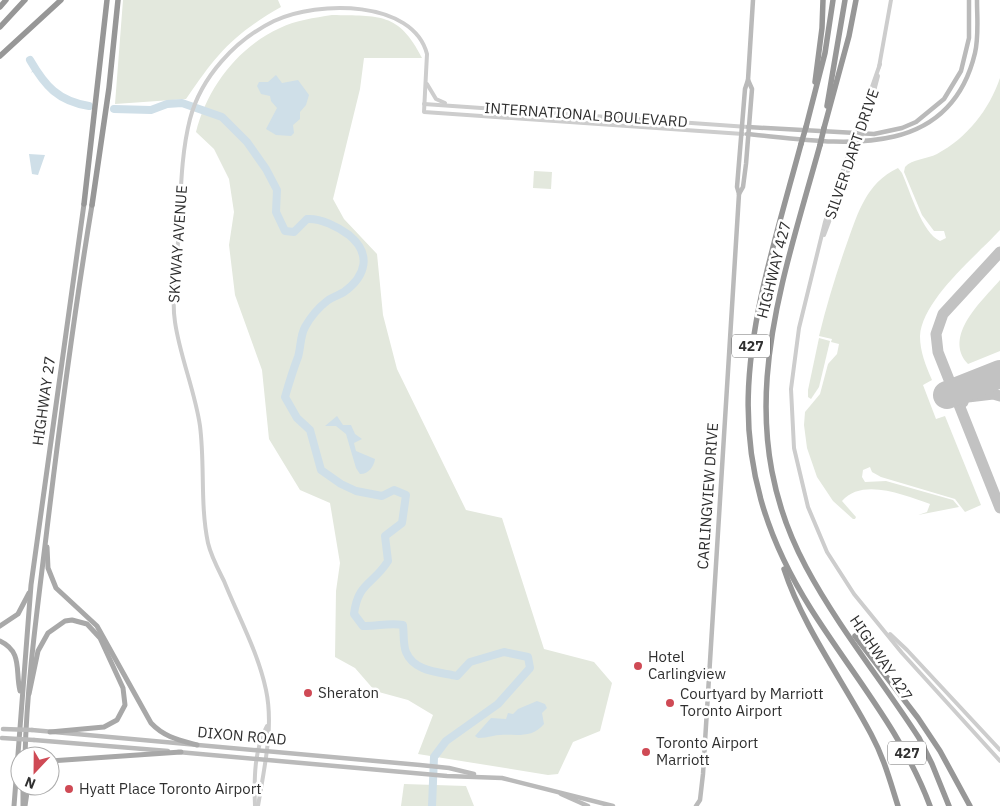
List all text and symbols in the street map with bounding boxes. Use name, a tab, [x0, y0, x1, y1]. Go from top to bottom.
street label: SILVER DART DRIVE	[820, 86, 883, 222]
street label: INTERNATIONAL BOULEVARD	[484, 98, 688, 131]
street label: SKYWAY AVENUE	[164, 184, 191, 303]
street label: HIGHWAY 427	[752, 219, 795, 320]
road number: 427	[732, 334, 770, 358]
street label: HIGHWAY 27	[28, 355, 59, 447]
street label: CARLINGVIEW DRIVE	[693, 422, 722, 570]
street label: HIGHWAY 427	[846, 611, 917, 704]
place label: Hotel Carlingview	[648, 647, 726, 683]
marker: Hotel Carlingview	[632, 660, 644, 672]
place label: Sheraton	[318, 683, 379, 702]
place label: Courtyard by Marriott Toronto Airport	[680, 684, 823, 720]
marker: Sheraton	[302, 687, 314, 699]
marker: Courtyard by Marriott Toronto Airport	[664, 697, 676, 709]
street label: DIXON ROAD	[197, 722, 287, 749]
place label: Toronto Airport Marriott	[656, 733, 758, 769]
road number: 427	[888, 741, 926, 764]
north arrow	[10, 746, 60, 796]
marker: Toronto Airport Marriott	[640, 746, 652, 758]
text: N	[22, 773, 38, 793]
place label: Hyatt Place Toronto Airport	[79, 779, 262, 798]
marker: Hyatt Place Toronto Airport	[63, 783, 75, 795]

